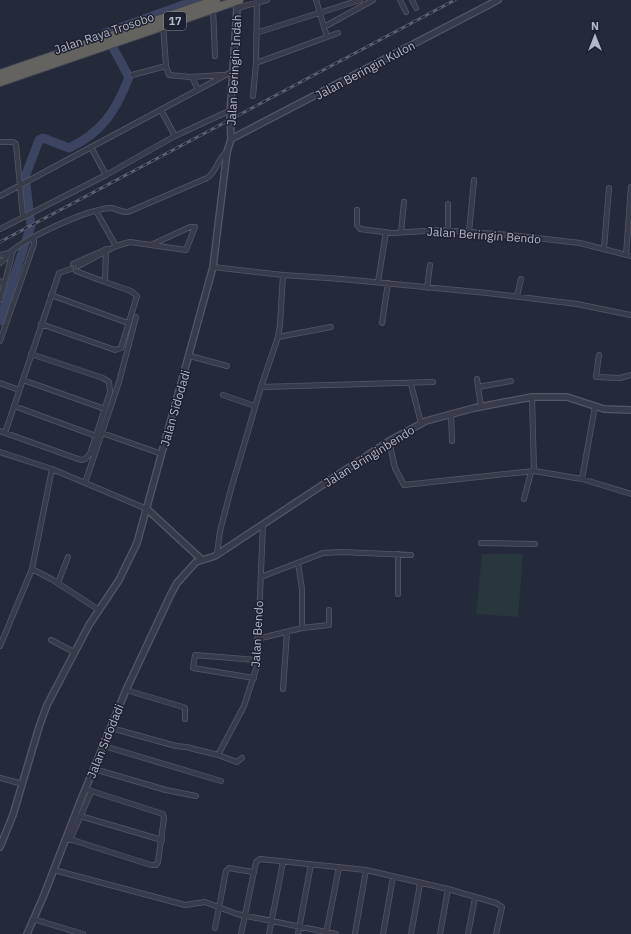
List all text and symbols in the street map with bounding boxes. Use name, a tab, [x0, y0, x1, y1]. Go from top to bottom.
street label: Jalan Raya Trosobo	[52, 9, 156, 57]
road number: 17	[164, 12, 186, 30]
street label: Jalan Beringin Indah	[224, 14, 244, 126]
north arrow	[575, 16, 615, 56]
text: N	[591, 19, 599, 33]
street label: Jalan Beringin Kulon	[313, 37, 417, 103]
street label: Jalan Beringin Bendo	[426, 224, 542, 246]
street label: Jalan Sidodadi	[157, 368, 193, 448]
street label: Jalan Bringinbendo	[321, 422, 417, 490]
street label: Jalan Bendo	[248, 600, 266, 668]
street label: Jalan Sidodadi	[83, 702, 127, 780]

